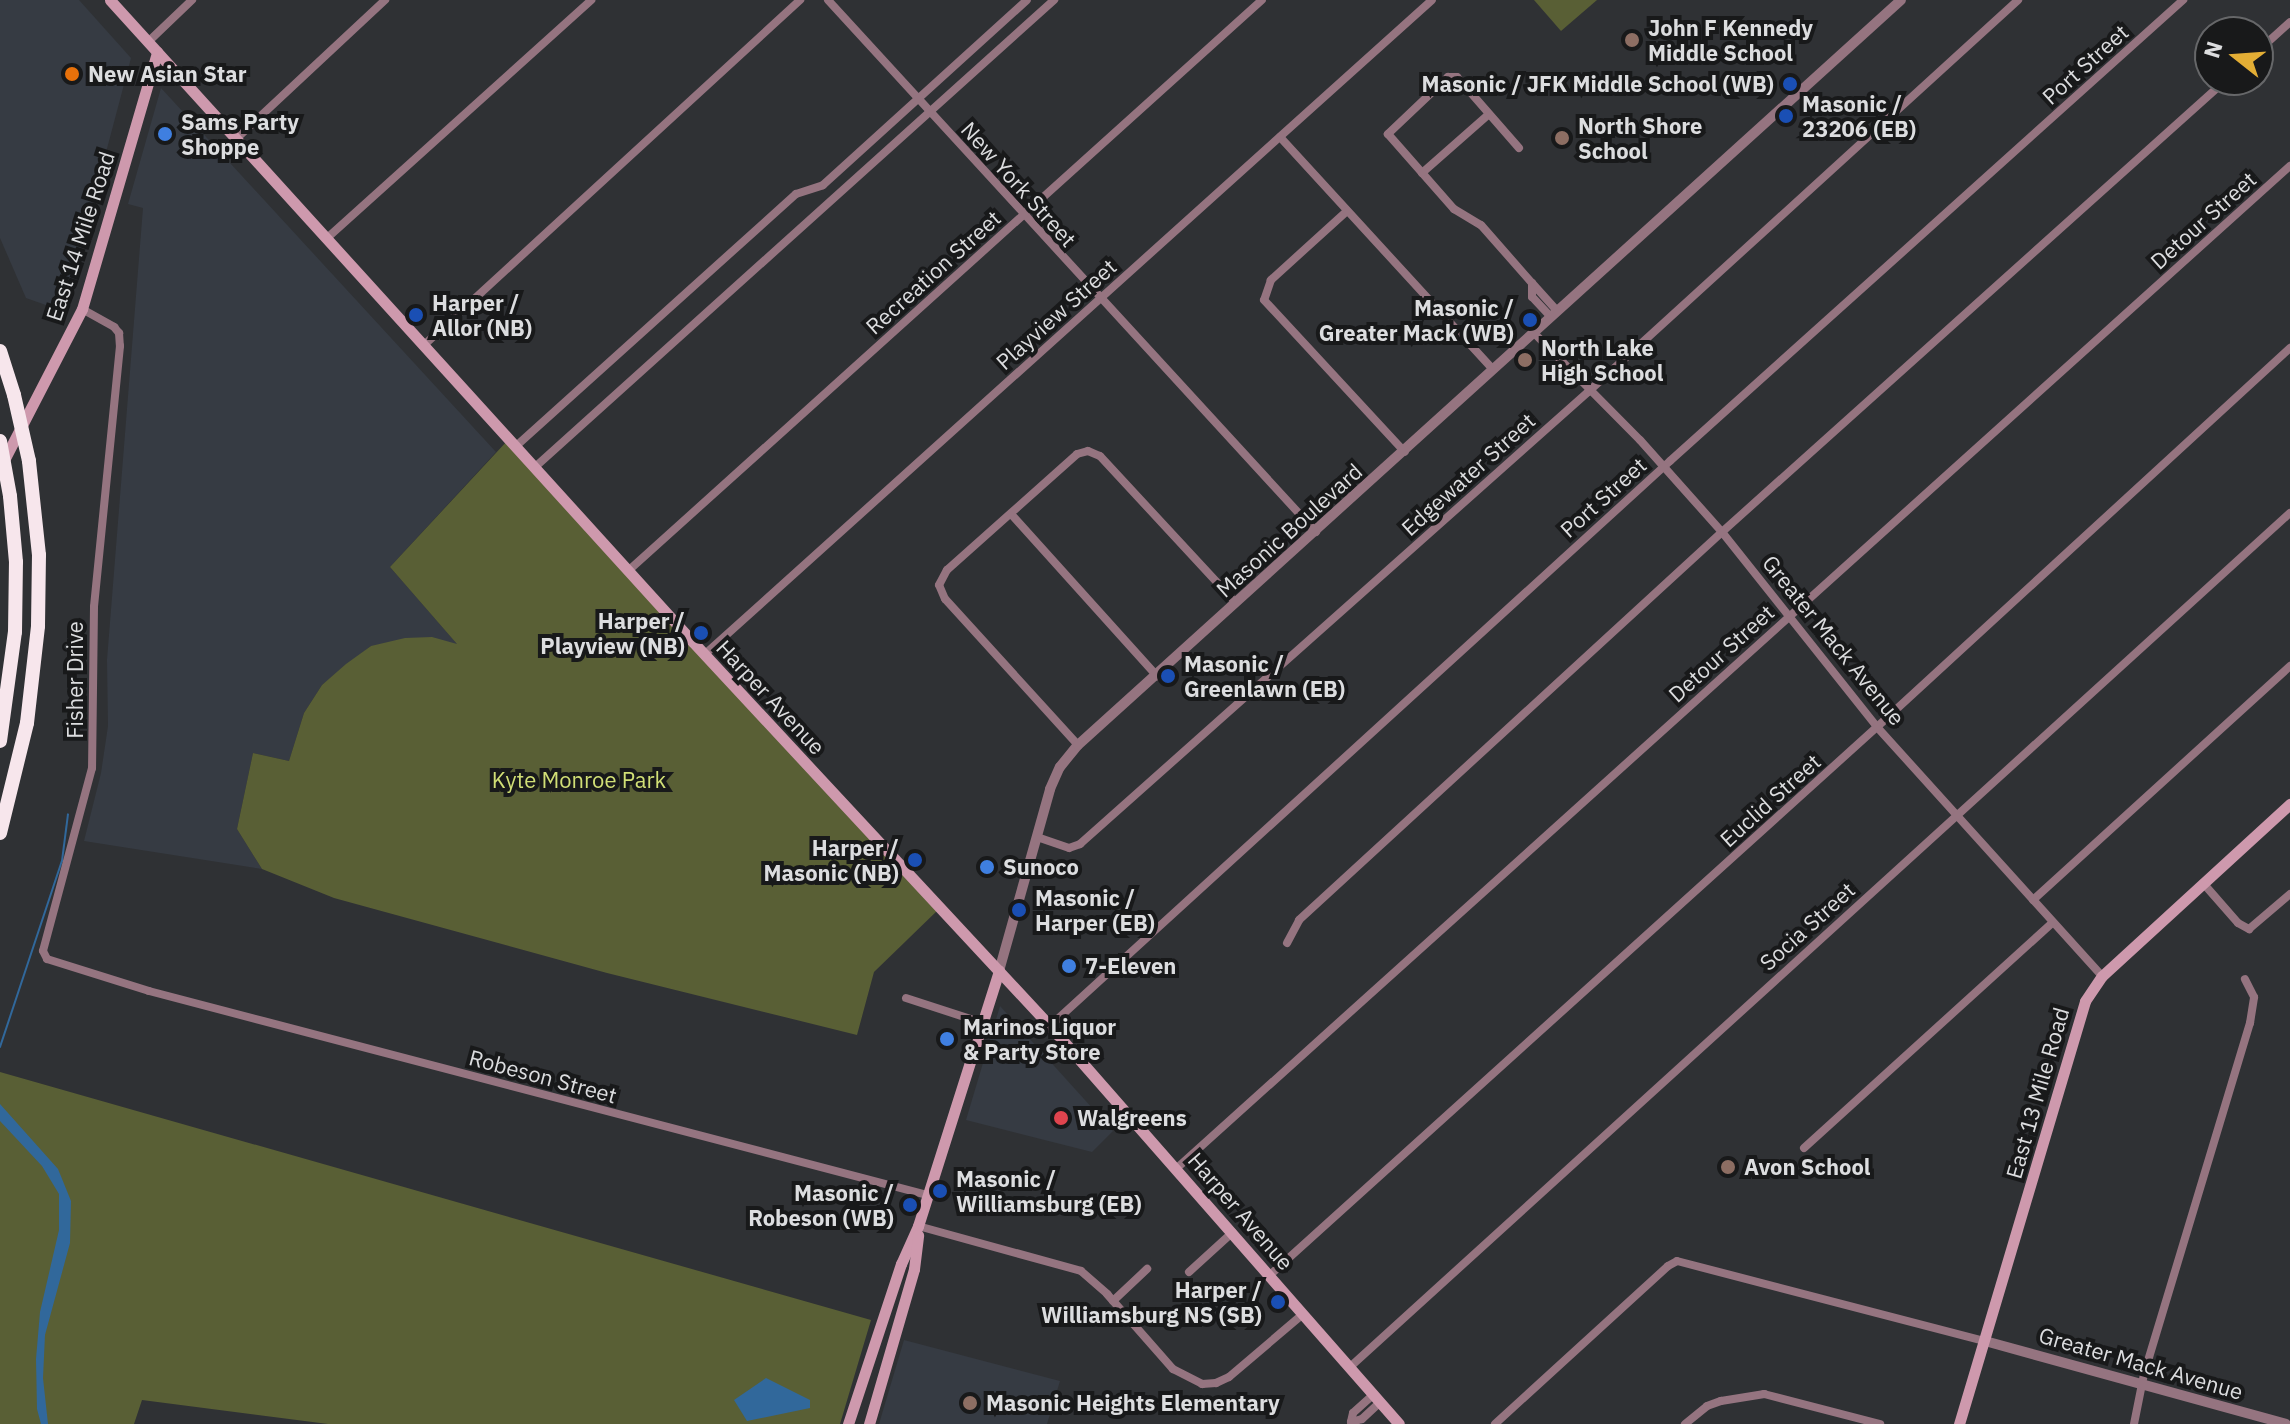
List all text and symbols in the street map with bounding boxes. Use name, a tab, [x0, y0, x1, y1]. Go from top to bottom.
place label: John F Kennedy Middle School	[1648, 14, 1813, 66]
north arrow	[2194, 16, 2274, 96]
street label: Port Street	[2037, 19, 2133, 109]
marker: John F Kennedy Middle School	[1623, 31, 1641, 49]
text: N	[2196, 38, 2229, 61]
place label: New Asian Star	[88, 61, 247, 87]
marker: New Asian Star	[63, 65, 81, 83]
place label: Masonic / JFK Middle School (WB)	[1421, 71, 1774, 97]
marker: Masonic / JFK Middle School (WB)	[1781, 75, 1799, 93]
place label: Masonic / 23206 (EB)	[1802, 90, 1916, 142]
marker: Masonic / 23206 (EB)	[1777, 107, 1795, 125]
place label: Sams Party Shoppe	[181, 108, 299, 160]
place label: North Shore School	[1578, 112, 1702, 164]
street label: New York Street	[956, 116, 1082, 252]
marker: Sams Party Shoppe	[156, 125, 174, 143]
marker: North Shore School	[1553, 129, 1571, 147]
street label: East 14 Mile Road	[40, 148, 120, 324]
street label: Detour Street	[2145, 166, 2261, 274]
street label: Recreation Street	[860, 205, 1006, 339]
street label: Playview Street	[990, 253, 1122, 375]
place label: Harper / Allor (NB)	[432, 289, 532, 340]
place label: Masonic / Greater Mack (WB)	[1319, 294, 1514, 346]
marker: Harper / Allor (NB)	[407, 306, 425, 324]
marker: Masonic / Greater Mack (WB)	[1521, 311, 1539, 329]
place label: North Lake High School	[1541, 334, 1663, 386]
marker: North Lake High School	[1516, 351, 1534, 369]
street label: Edgewater Street	[1396, 407, 1540, 541]
street label: Port Street	[1555, 452, 1651, 542]
street label: Masonic Boulevard	[1211, 458, 1367, 602]
street label: Greater Mack Avenue	[1757, 550, 1911, 730]
street label: Detour Street	[1663, 599, 1779, 707]
place label: Harper / Playview (NB)	[540, 607, 685, 658]
street label: Fisher Drive	[62, 621, 88, 739]
marker: Harper / Playview (NB)	[692, 624, 710, 642]
street label: Harper Avenue	[711, 634, 831, 760]
place label: Masonic / Greenlawn (EB)	[1184, 650, 1345, 702]
marker: Masonic / Greenlawn (EB)	[1159, 667, 1177, 685]
street label: Euclid Street	[1714, 748, 1826, 852]
park label: Kyte Monroe Park	[492, 767, 666, 793]
place label: Harper / Masonic (NB)	[764, 834, 899, 886]
marker: Harper / Masonic (NB)	[906, 851, 924, 869]
place label: Sunoco	[1003, 854, 1079, 880]
marker: Sunoco	[978, 858, 996, 876]
street label: Socia Street	[1754, 876, 1860, 976]
place label: Masonic / Harper (EB)	[1035, 884, 1155, 936]
marker: Masonic / Harper (EB)	[1010, 901, 1028, 919]
place label: 7-Eleven	[1085, 953, 1176, 979]
marker: 7-Eleven	[1060, 957, 1078, 975]
street label: East 13 Mile Road	[2000, 1004, 2074, 1182]
place label: Marinos Liquor & Party Store	[963, 1013, 1116, 1064]
marker: Marinos Liquor & Party Store	[938, 1030, 956, 1048]
street label: Robeson Street	[466, 1044, 620, 1108]
place label: Walgreens	[1077, 1105, 1187, 1131]
marker: Walgreens	[1052, 1109, 1070, 1127]
street label: Harper Avenue	[1183, 1147, 1299, 1275]
place label: Avon School	[1744, 1154, 1870, 1180]
marker: Avon School	[1719, 1158, 1737, 1176]
place label: Masonic / Williamsburg (EB)	[956, 1165, 1142, 1216]
place label: Masonic / Robeson (WB)	[748, 1179, 894, 1230]
marker: Masonic / Williamsburg (EB)	[931, 1182, 949, 1200]
marker: Masonic / Robeson (WB)	[901, 1196, 919, 1214]
place label: Harper / Williamsburg NS (SB)	[1041, 1276, 1262, 1328]
marker: Harper / Williamsburg NS (SB)	[1269, 1293, 1287, 1311]
street label: Greater Mack Avenue	[2036, 1321, 2246, 1405]
place label: Masonic Heights Elementary	[986, 1390, 1280, 1416]
marker: Masonic Heights Elementary	[961, 1394, 979, 1412]

